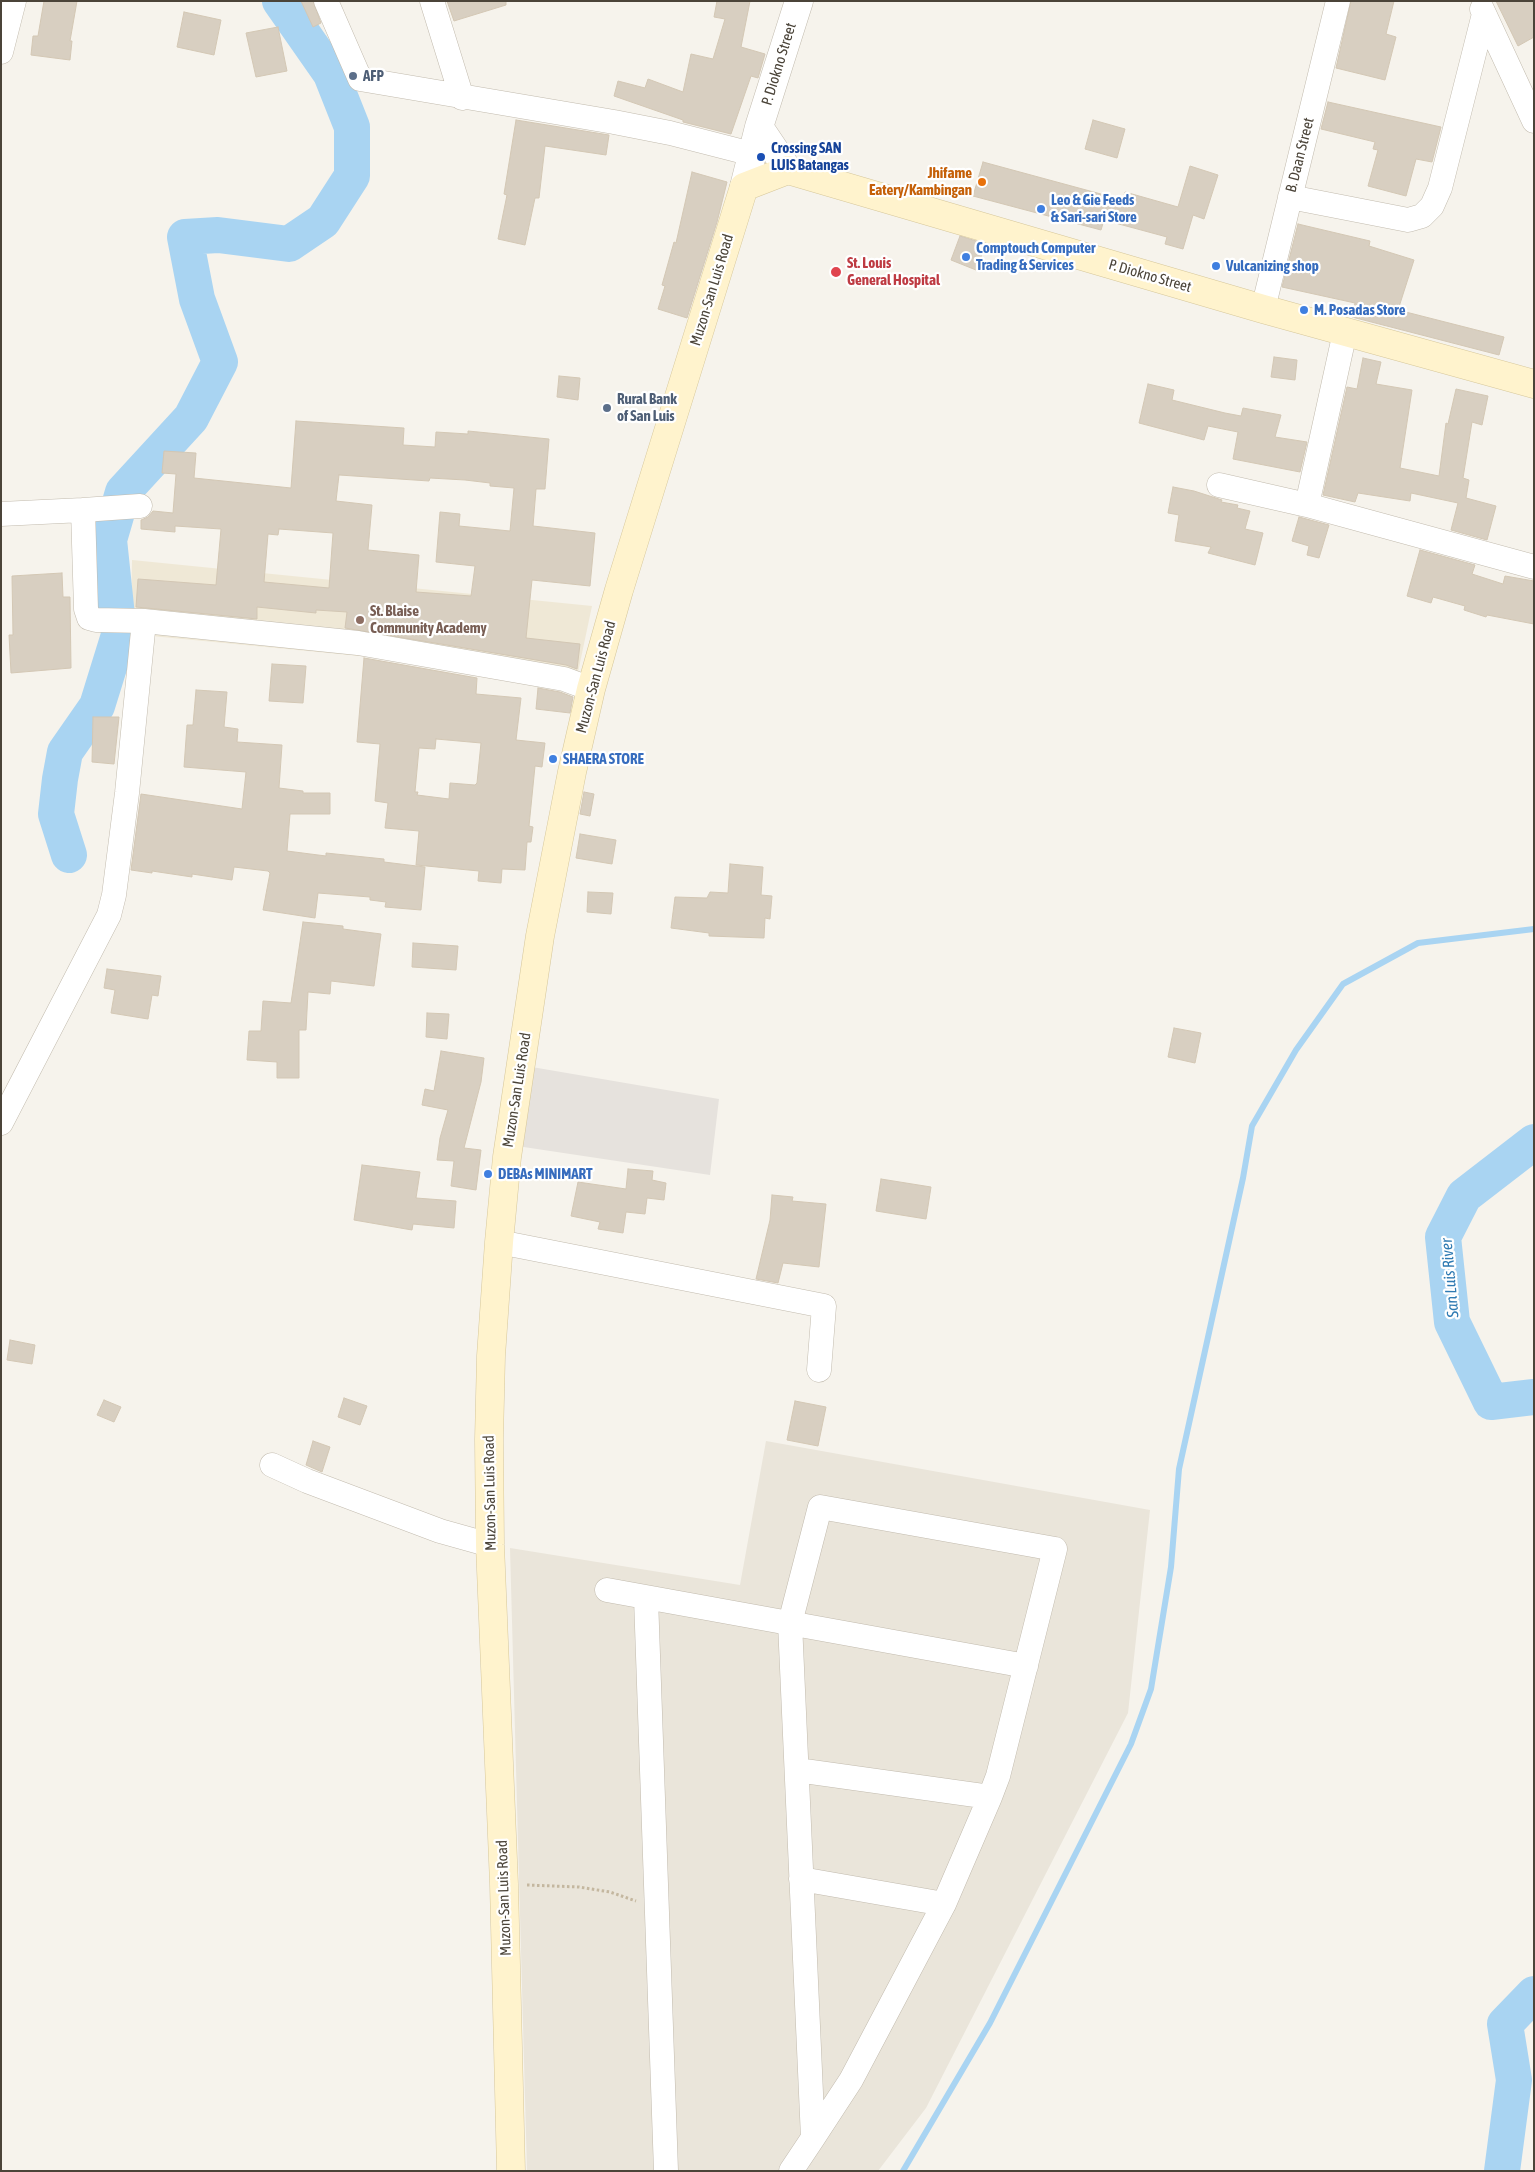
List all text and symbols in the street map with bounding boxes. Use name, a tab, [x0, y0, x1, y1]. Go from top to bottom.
street label: P. Diokno Street	[758, 21, 800, 107]
place label: AFP	[363, 67, 384, 85]
marker: AFP	[347, 70, 359, 82]
street label: B. Daan Street	[1282, 116, 1318, 194]
place label: Crossing SAN LUIS Batangas	[771, 139, 849, 174]
marker: Crossing SAN LUIS Batangas	[755, 151, 767, 163]
place label: Jhifame Eatery/Kambingan	[869, 164, 972, 199]
marker: Jhifame Eatery/Kambingan	[976, 176, 988, 188]
place label: Leo & Gie Feeds & Sari-sari Store	[1051, 191, 1137, 226]
marker: Leo & Gie Feeds & Sari-sari Store	[1035, 203, 1047, 215]
street label: Muzon-San Luis Road	[686, 232, 738, 348]
place label: Comptouch Computer Trading & Services	[976, 239, 1095, 274]
marker: Comptouch Computer Trading & Services	[960, 251, 972, 263]
place label: St. Louis General Hospital	[847, 254, 940, 289]
street label: P. Diokno Street	[1107, 256, 1193, 296]
place label: Vulcanizing shop	[1226, 257, 1319, 275]
marker: Vulcanizing shop	[1210, 260, 1222, 272]
marker: St. Louis General Hospital	[829, 265, 843, 279]
place label: M. Posadas Store	[1314, 301, 1405, 319]
marker: M. Posadas Store	[1298, 304, 1310, 316]
place label: Rural Bank of San Luis	[617, 390, 677, 425]
marker: Rural Bank of San Luis	[601, 402, 613, 414]
place label: St. Blaise Community Academy	[370, 602, 487, 637]
marker: St. Blaise Community Academy	[354, 614, 366, 626]
street label: Muzon-San Luis Road	[572, 619, 620, 735]
place label: SHAERA STORE	[563, 750, 644, 768]
marker: SHAERA STORE	[547, 753, 559, 765]
street label: Muzon-San Luis Road	[499, 1031, 535, 1149]
place label: DEBAs MINIMART	[498, 1165, 593, 1183]
marker: DEBAs MINIMART	[482, 1168, 494, 1180]
water label: San Luis River	[1437, 1237, 1463, 1319]
street label: Muzon-San Luis Road	[480, 1435, 500, 1551]
street label: Muzon-San Luis Road	[493, 1840, 515, 1956]

